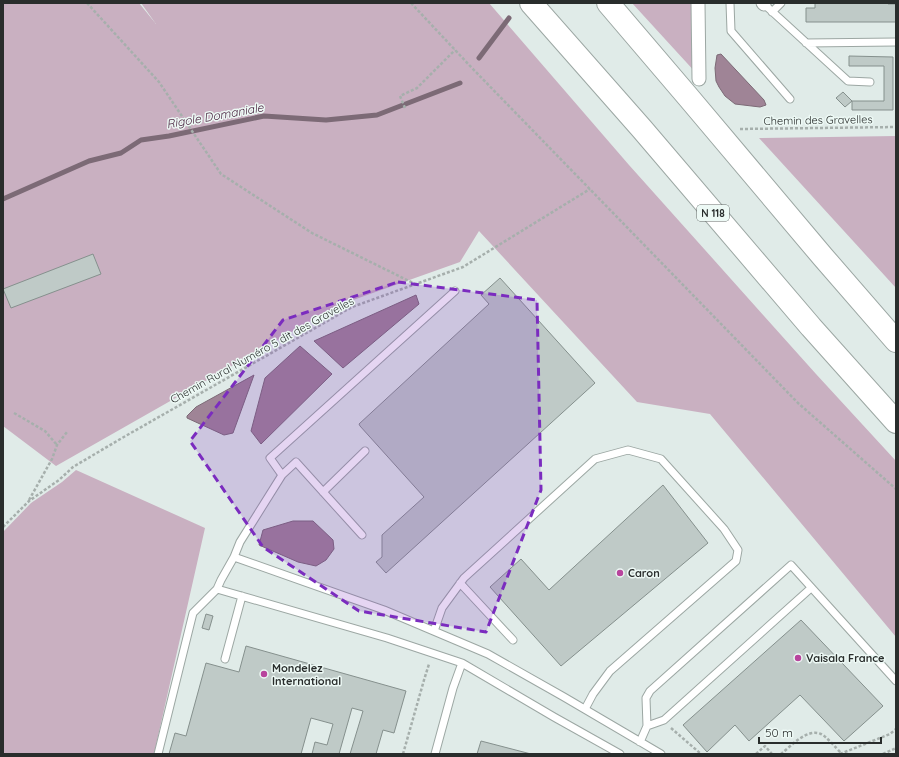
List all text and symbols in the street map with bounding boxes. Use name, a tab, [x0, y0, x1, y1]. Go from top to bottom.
water label: Rigole Domaniale	[165, 99, 266, 131]
street label: Chemin des Gravelles	[763, 112, 873, 128]
road number: N 118	[697, 205, 729, 221]
street label: Chemin Rural Numéro 5 dit des Gravelles	[168, 294, 356, 406]
place label: Caron	[628, 566, 660, 580]
marker: Caron	[615, 568, 625, 578]
place label: Vaisala France	[806, 651, 885, 665]
marker: Vaisala France	[793, 653, 803, 663]
place label: Mondelez International	[272, 661, 341, 688]
marker: Mondelez International	[259, 669, 269, 679]
scale bar	[759, 719, 881, 745]
text: 50 m	[765, 725, 793, 740]

